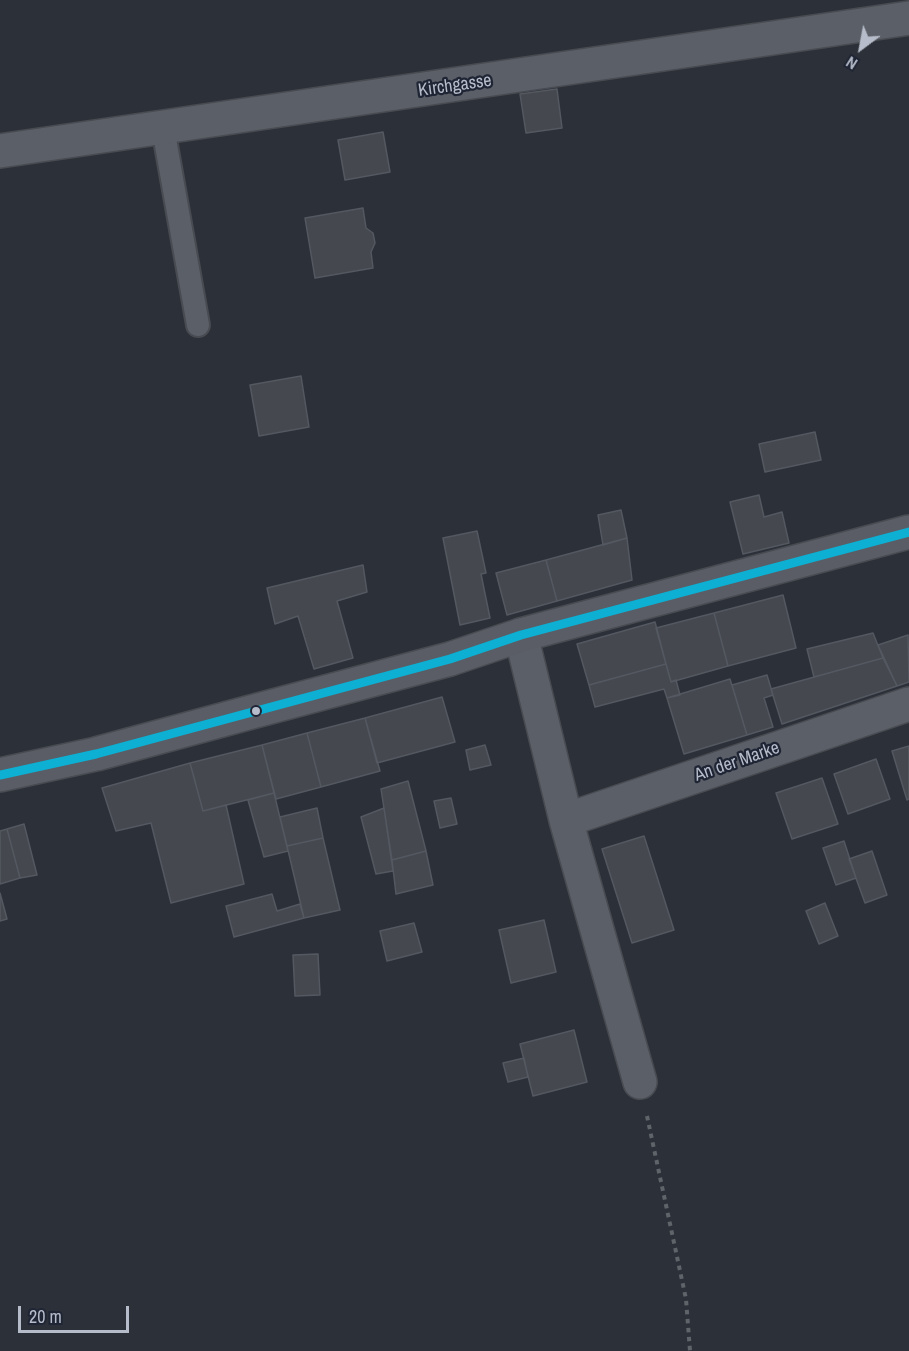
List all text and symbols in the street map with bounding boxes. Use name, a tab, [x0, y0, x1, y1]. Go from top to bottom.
north arrow	[831, 18, 891, 78]
text: N	[842, 51, 861, 75]
street label: Kirchgasse	[417, 70, 493, 102]
unlabelled marker	[250, 705, 262, 717]
street label: An der Marke	[692, 737, 782, 787]
scale bar	[21, 1294, 132, 1332]
text: 20 m	[29, 1304, 62, 1329]

